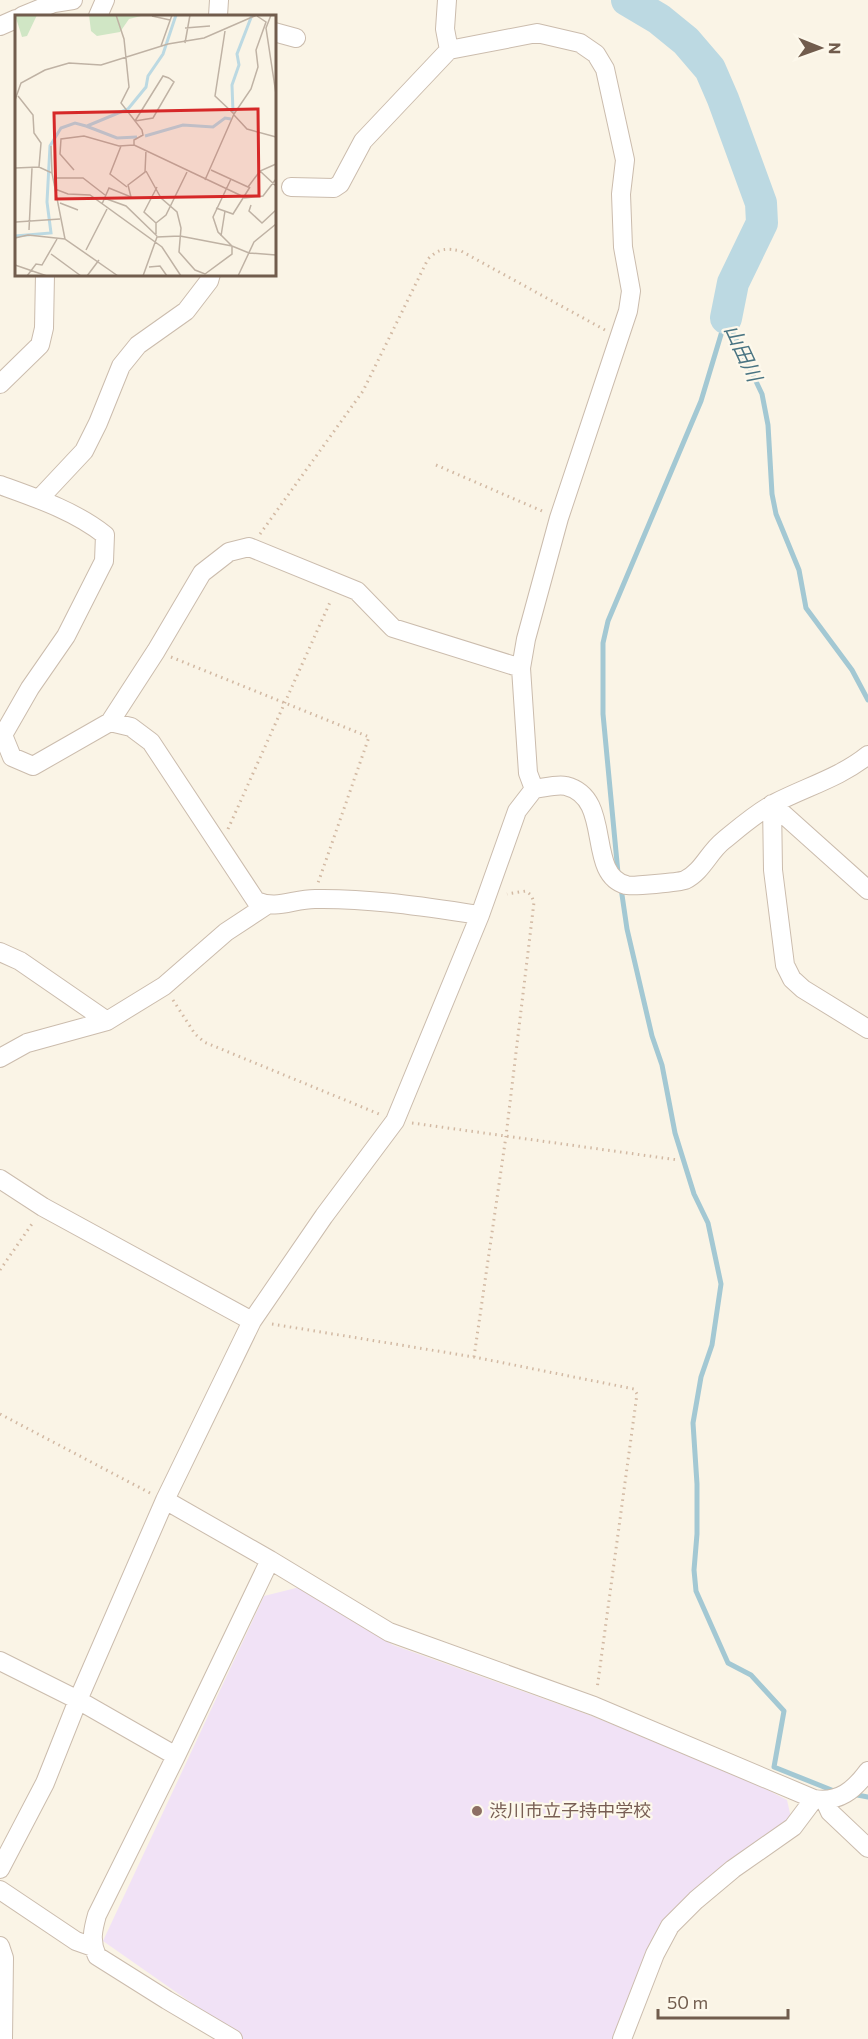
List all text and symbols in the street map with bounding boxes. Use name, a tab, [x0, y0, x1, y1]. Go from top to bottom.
inset map	[15, 15, 276, 276]
north arrow	[790, 18, 850, 78]
text: N	[826, 42, 845, 54]
water label: 山田川	[720, 320, 768, 387]
place label: 渋川市立子持中学校	[489, 1799, 651, 1821]
marker: 渋川市立子持中学校	[470, 1804, 484, 1818]
scale bar	[658, 1982, 788, 2020]
text: 50 m	[667, 1991, 708, 2013]

